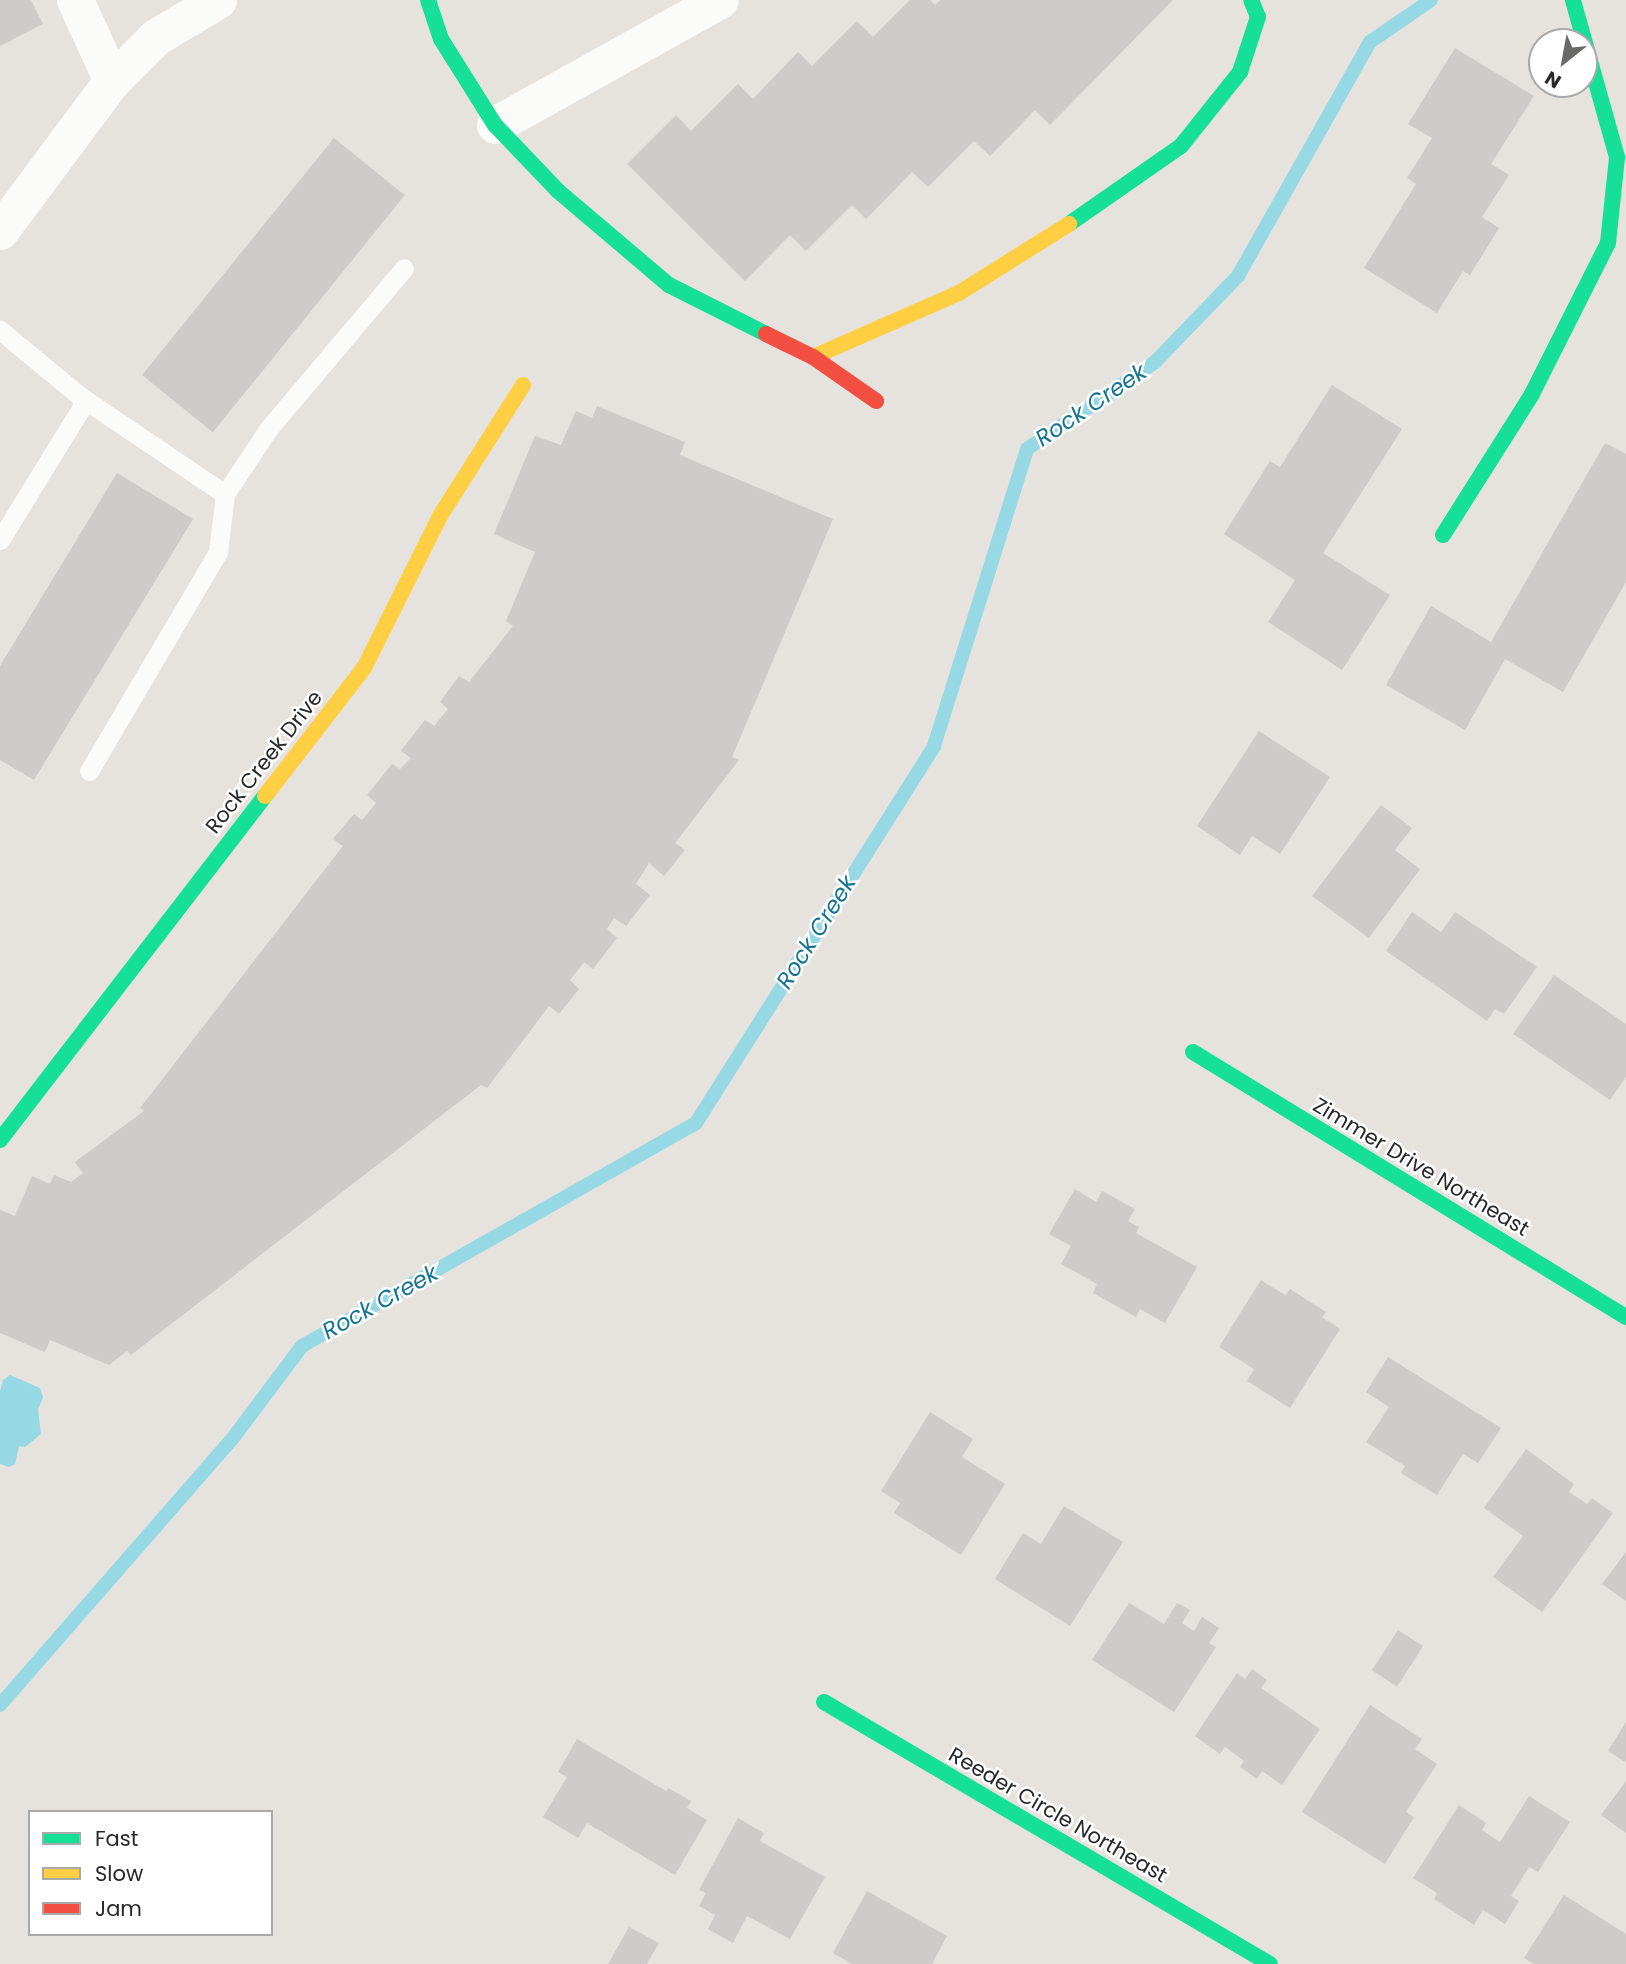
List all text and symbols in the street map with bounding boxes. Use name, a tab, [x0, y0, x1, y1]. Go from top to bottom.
north arrow	[1528, 28, 1598, 98]
text: N	[1540, 64, 1566, 95]
water label: Rock Creek	[1030, 358, 1152, 452]
street label: Rock Creek Drive	[200, 685, 328, 839]
water label: Rock Creek	[770, 870, 862, 994]
street label: Zimmer Drive Northeast	[1308, 1092, 1534, 1242]
water label: Rock Creek	[317, 1259, 443, 1345]
street label: Reeder Circle Northeast	[944, 1742, 1172, 1888]
legend	[28, 1810, 273, 1936]
text: Fast	[95, 1824, 138, 1853]
text: Slow	[95, 1859, 143, 1888]
text: Jam	[95, 1894, 142, 1923]

